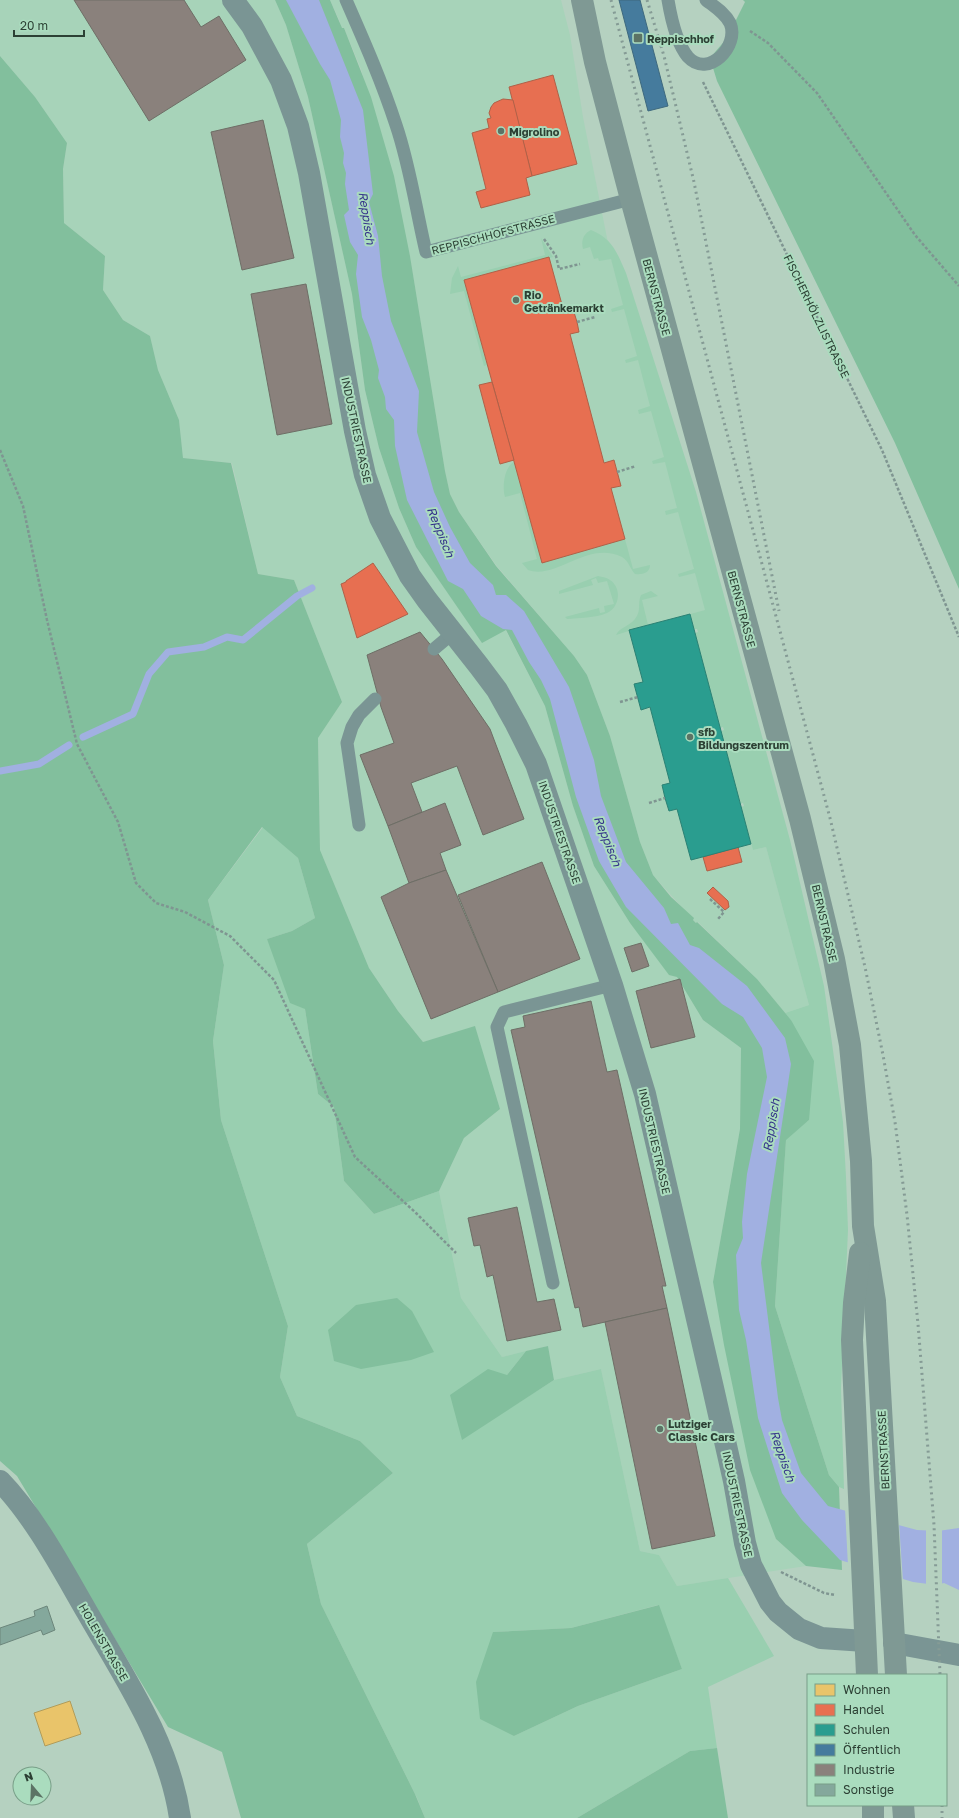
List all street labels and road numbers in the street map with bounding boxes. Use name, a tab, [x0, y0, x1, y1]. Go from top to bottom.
street label: REPPISCHHOFSTRASSE	[430, 211, 556, 257]
street label: FISCHERHÖLZLISTRASSE	[781, 252, 853, 380]
street label: BERNSTRASSE	[640, 257, 674, 337]
street label: INDUSTRIESTRASSE	[339, 376, 375, 485]
street label: BERNSTRASSE	[725, 569, 759, 649]
street label: INDUSTRIESTRASSE	[536, 779, 584, 886]
street label: BERNSTRASSE	[810, 883, 840, 963]
street label: INDUSTRIESTRASSE	[636, 1087, 674, 1195]
street label: BERNSTRASSE	[874, 1410, 892, 1490]
street label: INDUSTRIESTRASSE	[720, 1450, 756, 1559]
street label: HOLENSTRASSE	[77, 1601, 132, 1683]

